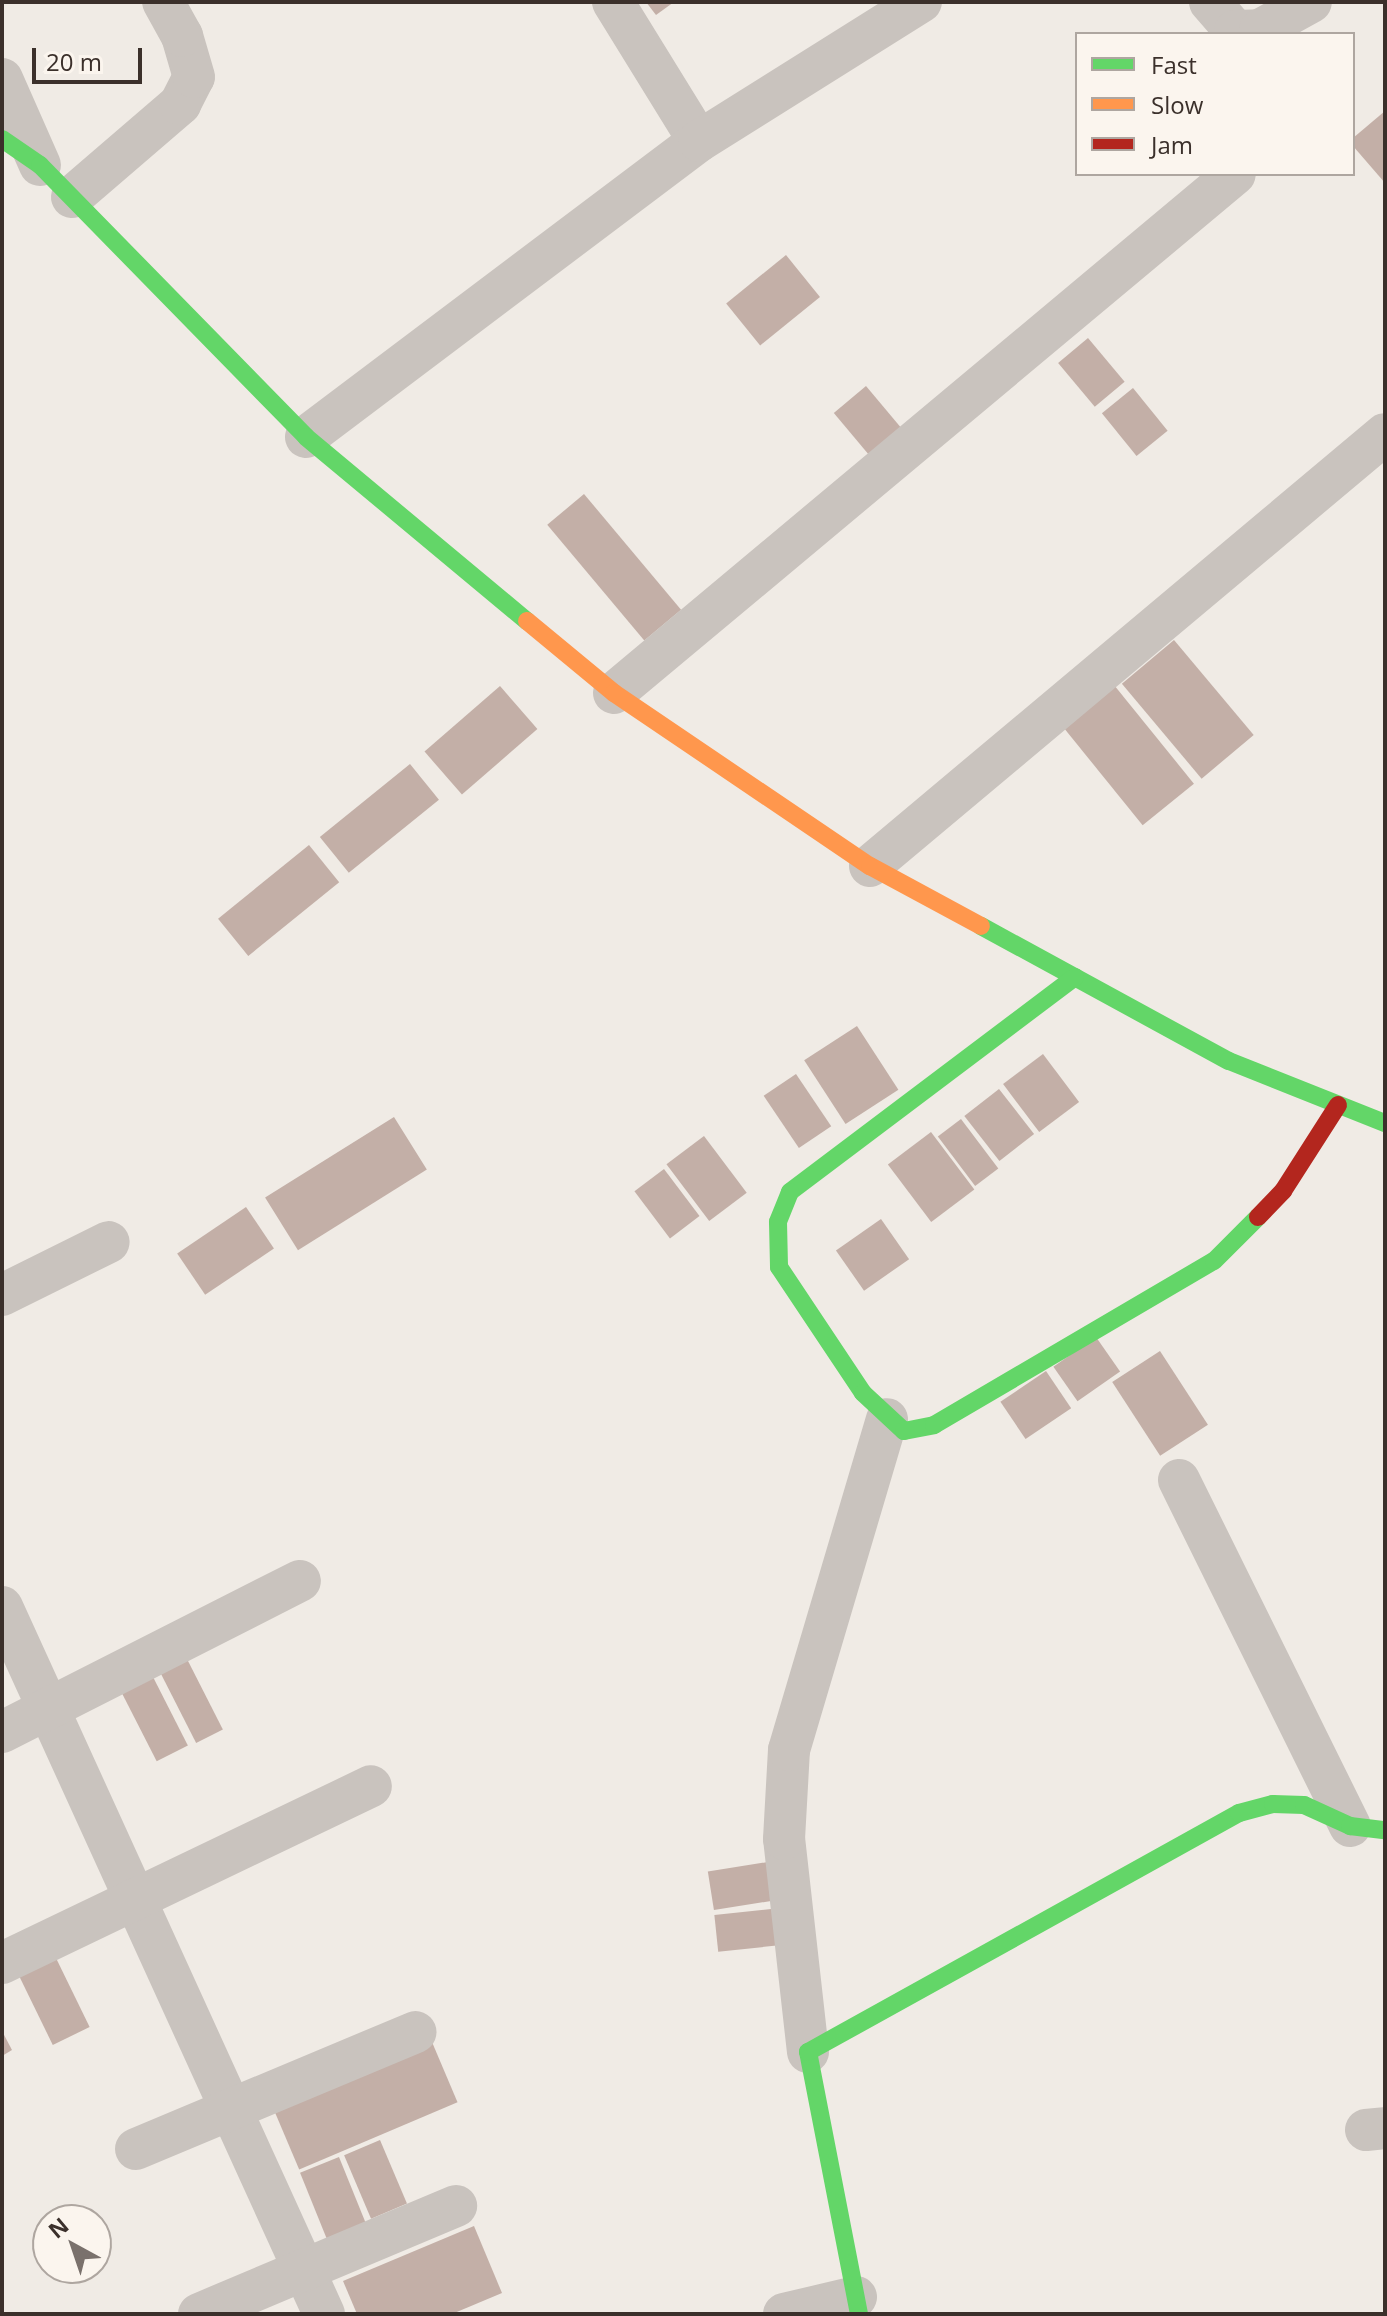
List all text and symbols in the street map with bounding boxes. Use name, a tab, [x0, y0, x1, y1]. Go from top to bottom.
scale bar	[36, 32, 146, 82]
legend	[1075, 32, 1355, 176]
text: 20 m	[46, 45, 102, 78]
text: Fast	[1151, 48, 1197, 81]
text: Slow	[1151, 88, 1203, 121]
text: Jam	[1151, 128, 1193, 161]
north arrow	[32, 2204, 112, 2284]
text: N	[41, 2210, 74, 2244]

